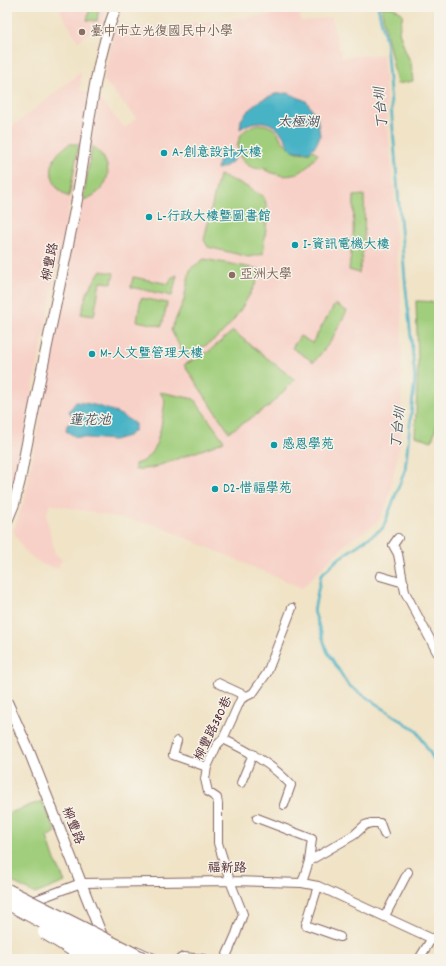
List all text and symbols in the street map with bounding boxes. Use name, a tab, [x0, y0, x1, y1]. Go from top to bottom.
place label: 臺中市立光復國民中小學	[90, 23, 233, 42]
marker: 臺中市立光復國民中小學	[77, 27, 87, 37]
water label: 丁台圳	[370, 84, 394, 130]
water label: 太極湖	[277, 113, 321, 133]
place label: A-創意設計大樓	[172, 144, 262, 163]
marker: A-創意設計大樓	[159, 148, 169, 158]
place label: L-行政大樓暨圖書館	[157, 208, 271, 227]
marker: L-行政大樓暨圖書館	[144, 212, 154, 222]
place label: I-資訊電機大樓	[303, 236, 389, 255]
marker: I-資訊電機大樓	[290, 240, 300, 250]
street label: 柳豐路	[38, 241, 64, 283]
place label: 亞洲大學	[240, 266, 292, 285]
marker: 亞洲大學	[227, 270, 237, 280]
place label: M-人文暨管理大樓	[100, 345, 203, 364]
marker: M-人文暨管理大樓	[87, 349, 97, 359]
water label: 丁台圳	[387, 404, 412, 450]
water label: 蓮花池	[69, 411, 112, 431]
place label: 感恩學苑	[282, 436, 334, 455]
marker: 感恩學苑	[269, 440, 279, 450]
place label: D2-惜福學苑	[223, 480, 292, 499]
marker: D2-惜福學苑	[210, 484, 220, 494]
street label: 柳豐路380巷	[190, 693, 238, 765]
street label: 柳豐路	[56, 804, 88, 848]
street label: 福新路	[207, 859, 247, 879]

